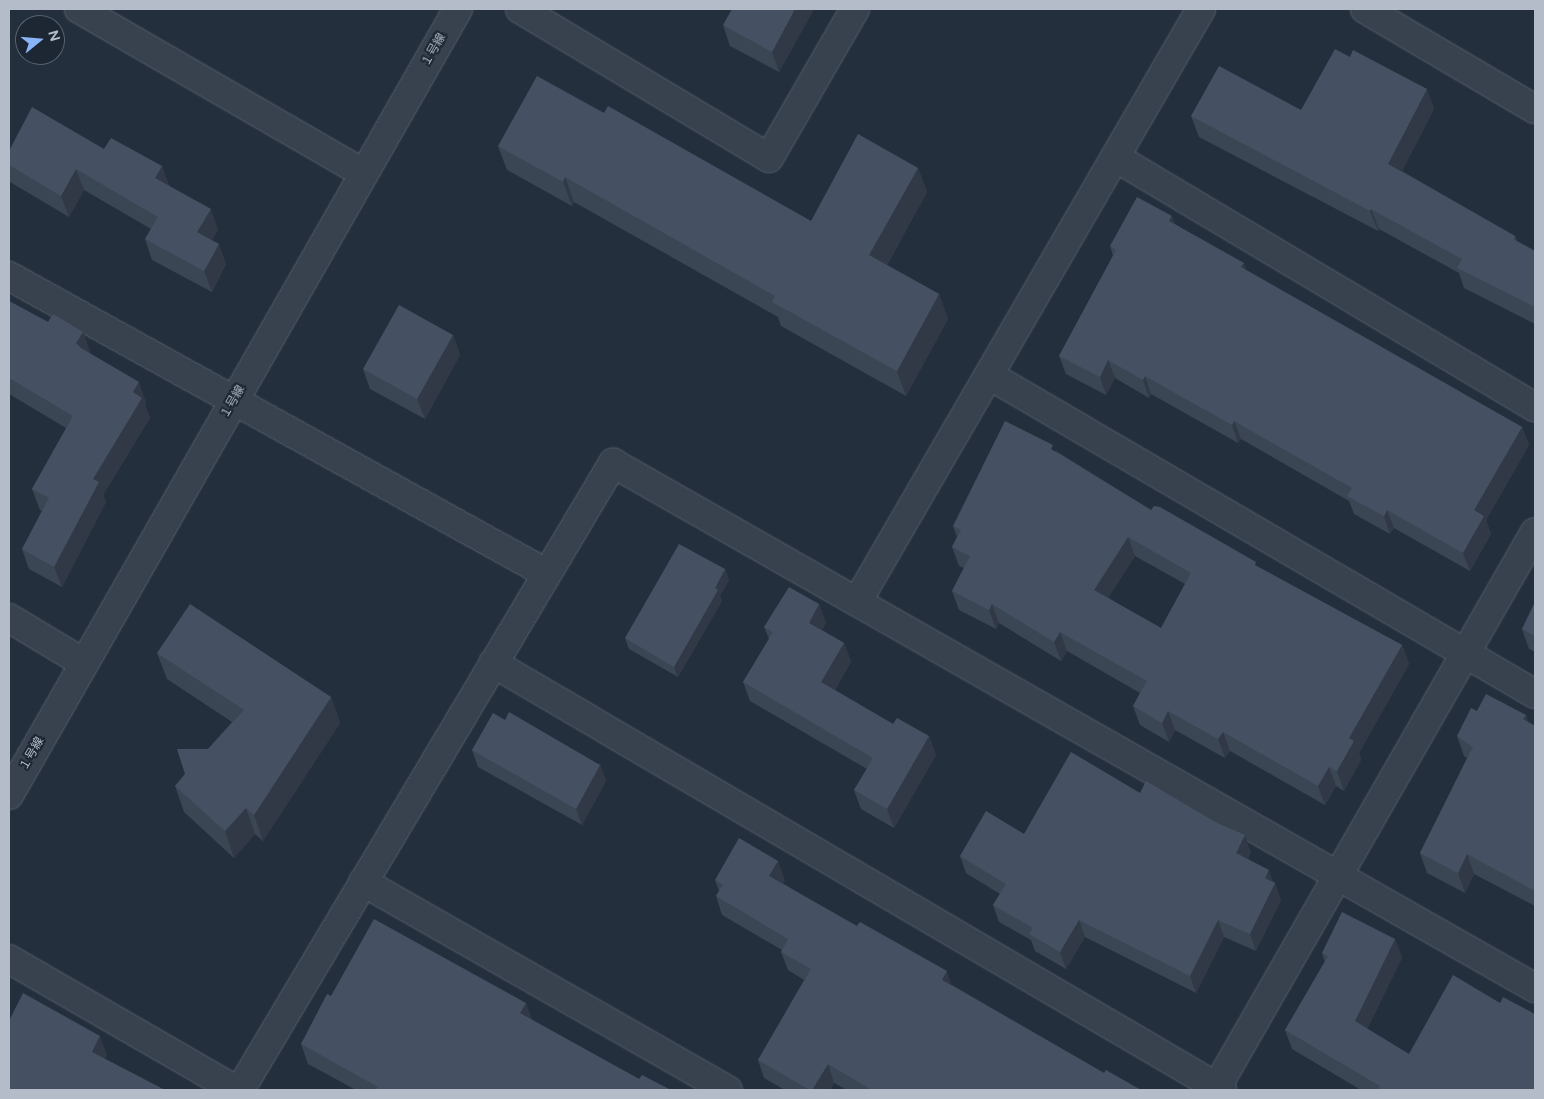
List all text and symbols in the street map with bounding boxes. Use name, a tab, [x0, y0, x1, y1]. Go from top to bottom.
north arrow	[15, 15, 65, 65]
text: N	[44, 28, 64, 43]
street label: １号線	[419, 31, 449, 69]
street label: １号線	[218, 383, 248, 421]
street label: １号線	[17, 735, 47, 773]

